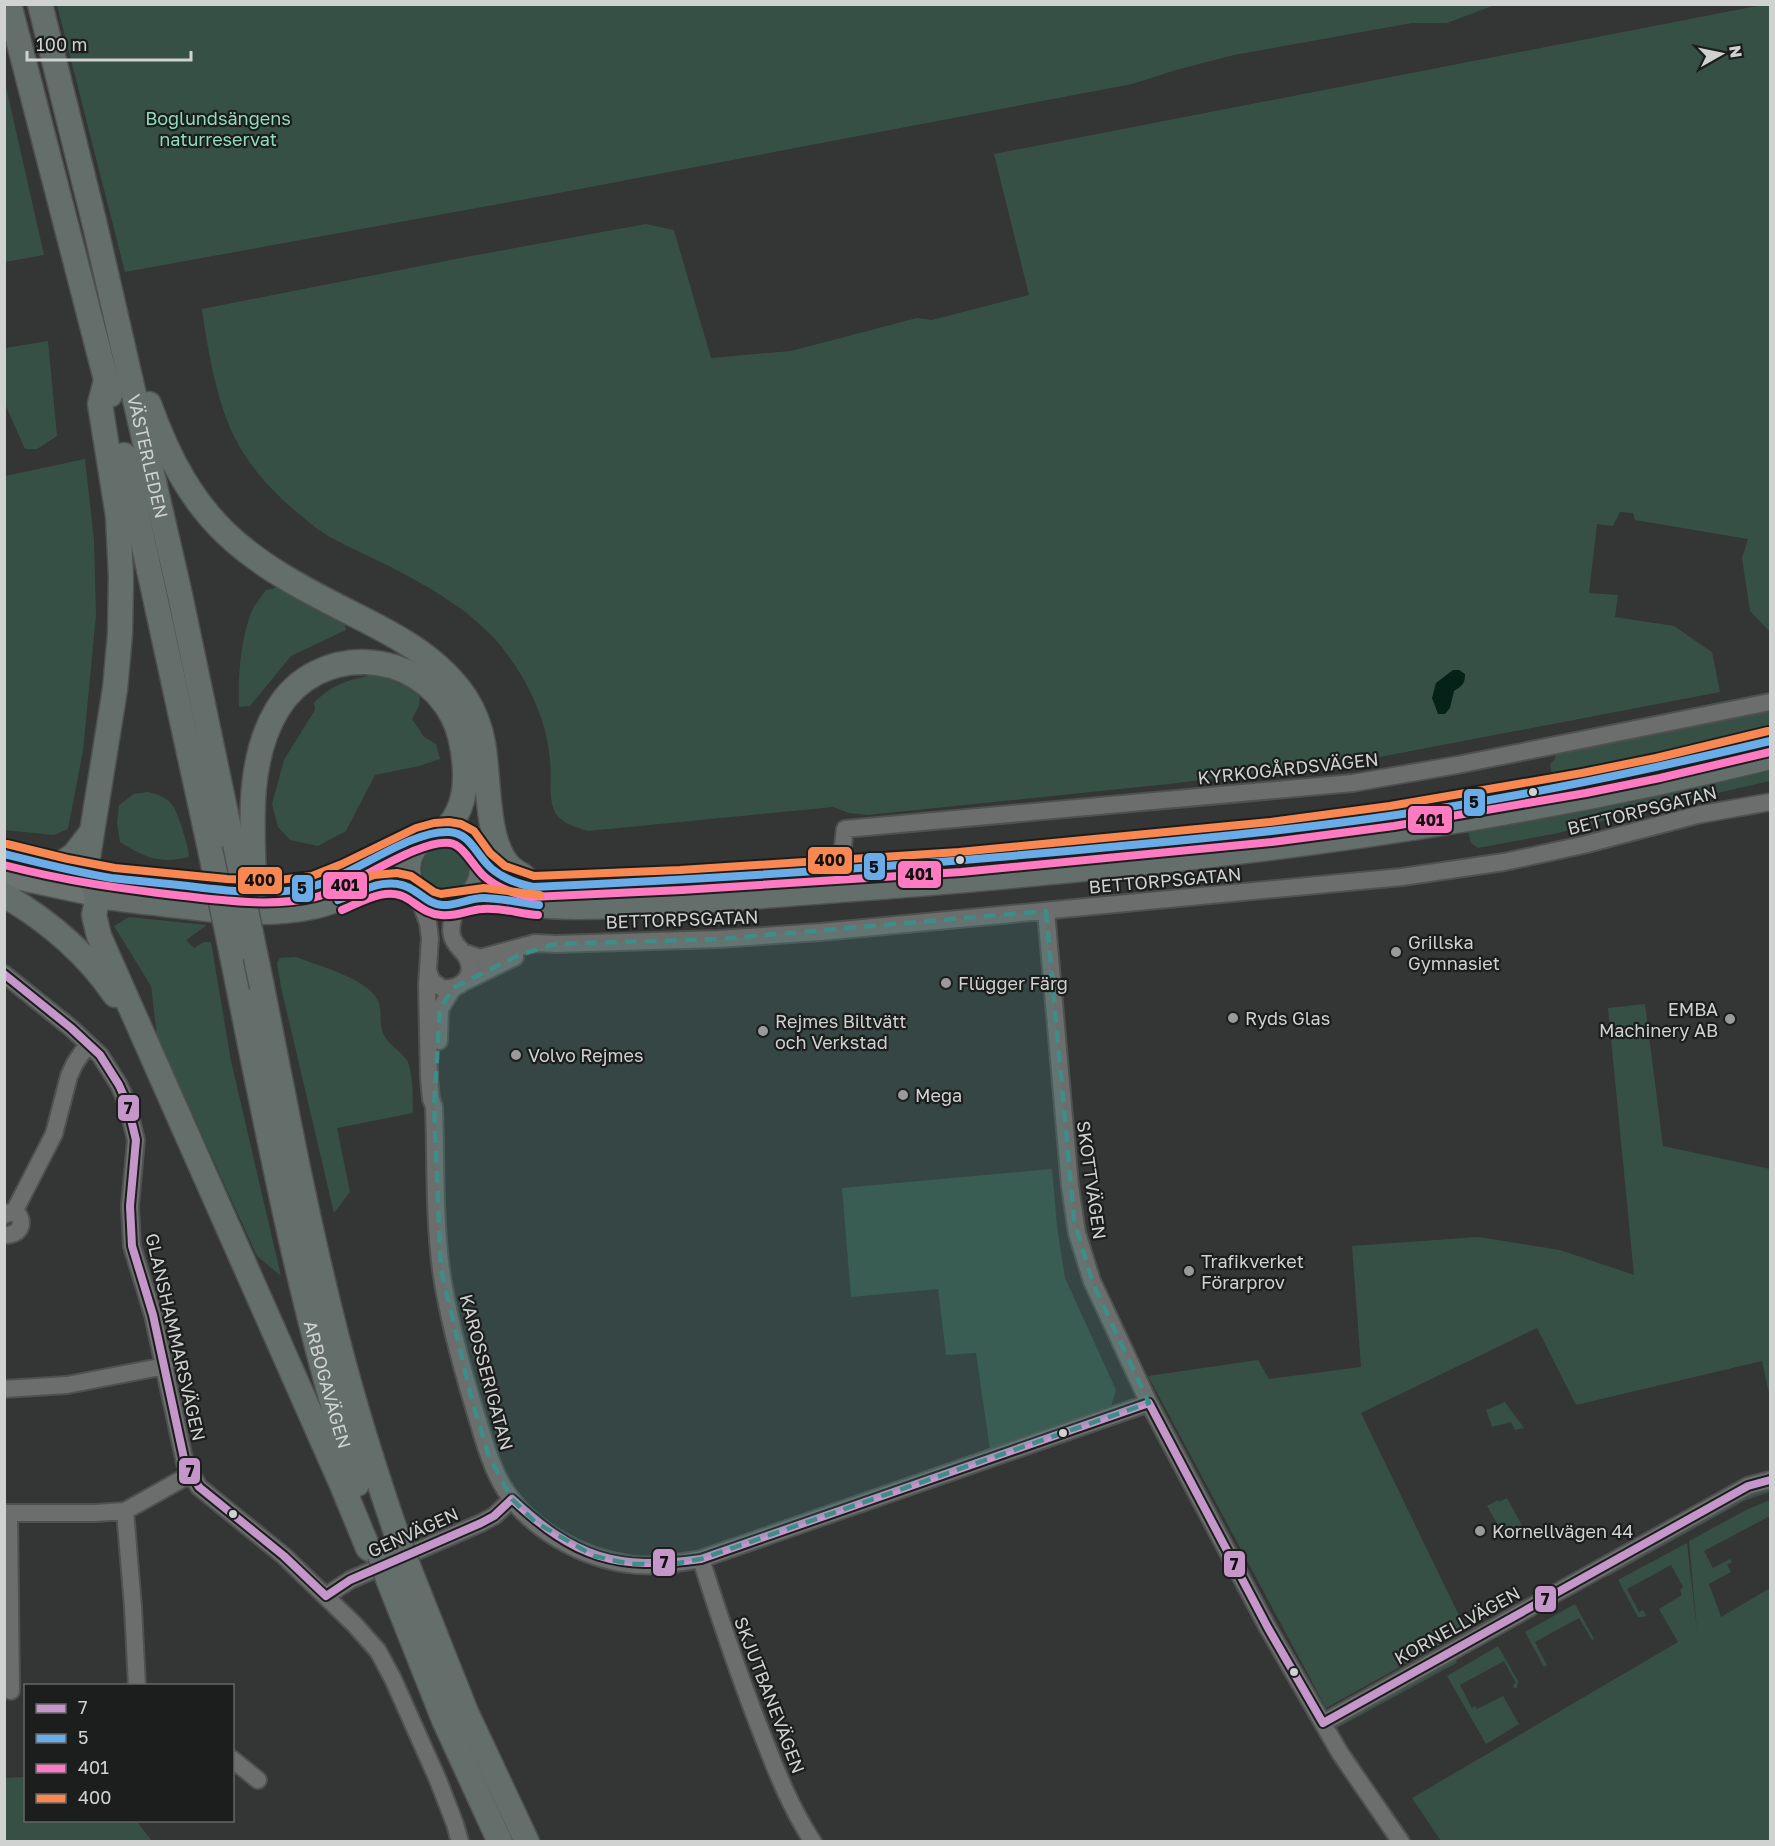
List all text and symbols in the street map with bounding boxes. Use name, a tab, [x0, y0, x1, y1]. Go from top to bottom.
scale bar	[27, 24, 190, 62]
north arrow	[1691, 24, 1751, 84]
text: 100 m	[36, 33, 87, 55]
text: N	[1725, 44, 1747, 59]
park label: Boglundsängens naturreservat	[145, 107, 291, 150]
street label: VÄSTERLEDEN	[123, 392, 173, 520]
street label: KYRKOGÅRDSVÄGEN	[1196, 748, 1380, 788]
street label: BETTORPSGATAN	[1565, 781, 1719, 839]
unlabelled marker	[1527, 786, 1539, 798]
line badge: 5	[1463, 788, 1486, 817]
text: 5	[1469, 792, 1479, 812]
line badge: 401	[1407, 805, 1453, 834]
text: 401	[1416, 810, 1444, 830]
line badge: 400	[807, 846, 853, 875]
text: 400	[815, 850, 845, 870]
line badge: 5	[863, 852, 886, 881]
unlabelled marker	[954, 854, 966, 866]
text: 5	[869, 857, 879, 877]
line badge: 401	[897, 860, 942, 889]
street label: BETTORPSGATAN	[1088, 862, 1242, 898]
text: 401	[905, 864, 933, 884]
line badge: 400	[237, 866, 283, 895]
text: 400	[245, 870, 275, 890]
line badge: 401	[322, 871, 368, 900]
line badge: 5	[291, 874, 314, 903]
text: 401	[331, 875, 359, 895]
text: 5	[297, 878, 307, 898]
street label: BETTORPSGATAN	[605, 905, 759, 933]
place label: Grillska Gymnasiet	[1408, 931, 1500, 974]
marker: Grillska Gymnasiet	[1389, 945, 1403, 959]
place label: Flügger Färg	[958, 972, 1068, 994]
marker: Flügger Färg	[939, 976, 953, 990]
place label: EMBA Machinery AB	[1599, 998, 1718, 1041]
place label: Ryds Glas	[1245, 1007, 1330, 1029]
place label: Rejmes Biltvätt och Verkstad	[775, 1010, 907, 1053]
marker: Ryds Glas	[1226, 1011, 1240, 1025]
marker: EMBA Machinery AB	[1723, 1012, 1737, 1026]
marker: Rejmes Biltvätt och Verkstad	[756, 1024, 770, 1038]
place label: Volvo Rejmes	[528, 1044, 643, 1066]
marker: Volvo Rejmes	[509, 1048, 523, 1062]
place label: Mega	[915, 1084, 962, 1106]
marker: Mega	[896, 1088, 910, 1102]
line badge: 7	[117, 1094, 140, 1122]
text: 7	[124, 1098, 133, 1118]
street label: SKOTTVÄGEN	[1073, 1119, 1111, 1241]
street label: GLANSHAMMARSVÄGEN	[141, 1231, 211, 1443]
place label: Trafikverket Förarprov	[1201, 1250, 1304, 1293]
marker: Trafikverket Förarprov	[1182, 1264, 1196, 1278]
street label: KAROSSERIGATAN	[456, 1292, 518, 1452]
street label: ARBOGAVÄGEN	[300, 1318, 356, 1451]
unlabelled marker	[1057, 1427, 1069, 1439]
line badge: 7	[178, 1457, 201, 1485]
text: 7	[186, 1461, 195, 1481]
street label: GENVÄGEN	[364, 1502, 462, 1562]
unlabelled marker	[227, 1508, 239, 1520]
place label: Kornellvägen 44	[1492, 1520, 1633, 1542]
marker: Kornellvägen 44	[1473, 1524, 1487, 1538]
line badge: 7	[652, 1548, 676, 1577]
line badge: 7	[1223, 1550, 1246, 1578]
text: 7	[660, 1552, 669, 1572]
text: 7	[1230, 1554, 1239, 1574]
street label: KORNELLVÄGEN	[1390, 1581, 1524, 1669]
line badge: 7	[1534, 1585, 1557, 1613]
text: 7	[1541, 1589, 1550, 1609]
street label: SKJUTBANEVÄGEN	[730, 1614, 810, 1776]
unlabelled marker	[1288, 1666, 1300, 1678]
legend	[24, 1684, 234, 1822]
text: 7	[78, 1696, 88, 1718]
text: 5	[78, 1726, 88, 1748]
text: 401	[78, 1756, 109, 1778]
text: 400	[78, 1786, 111, 1808]

